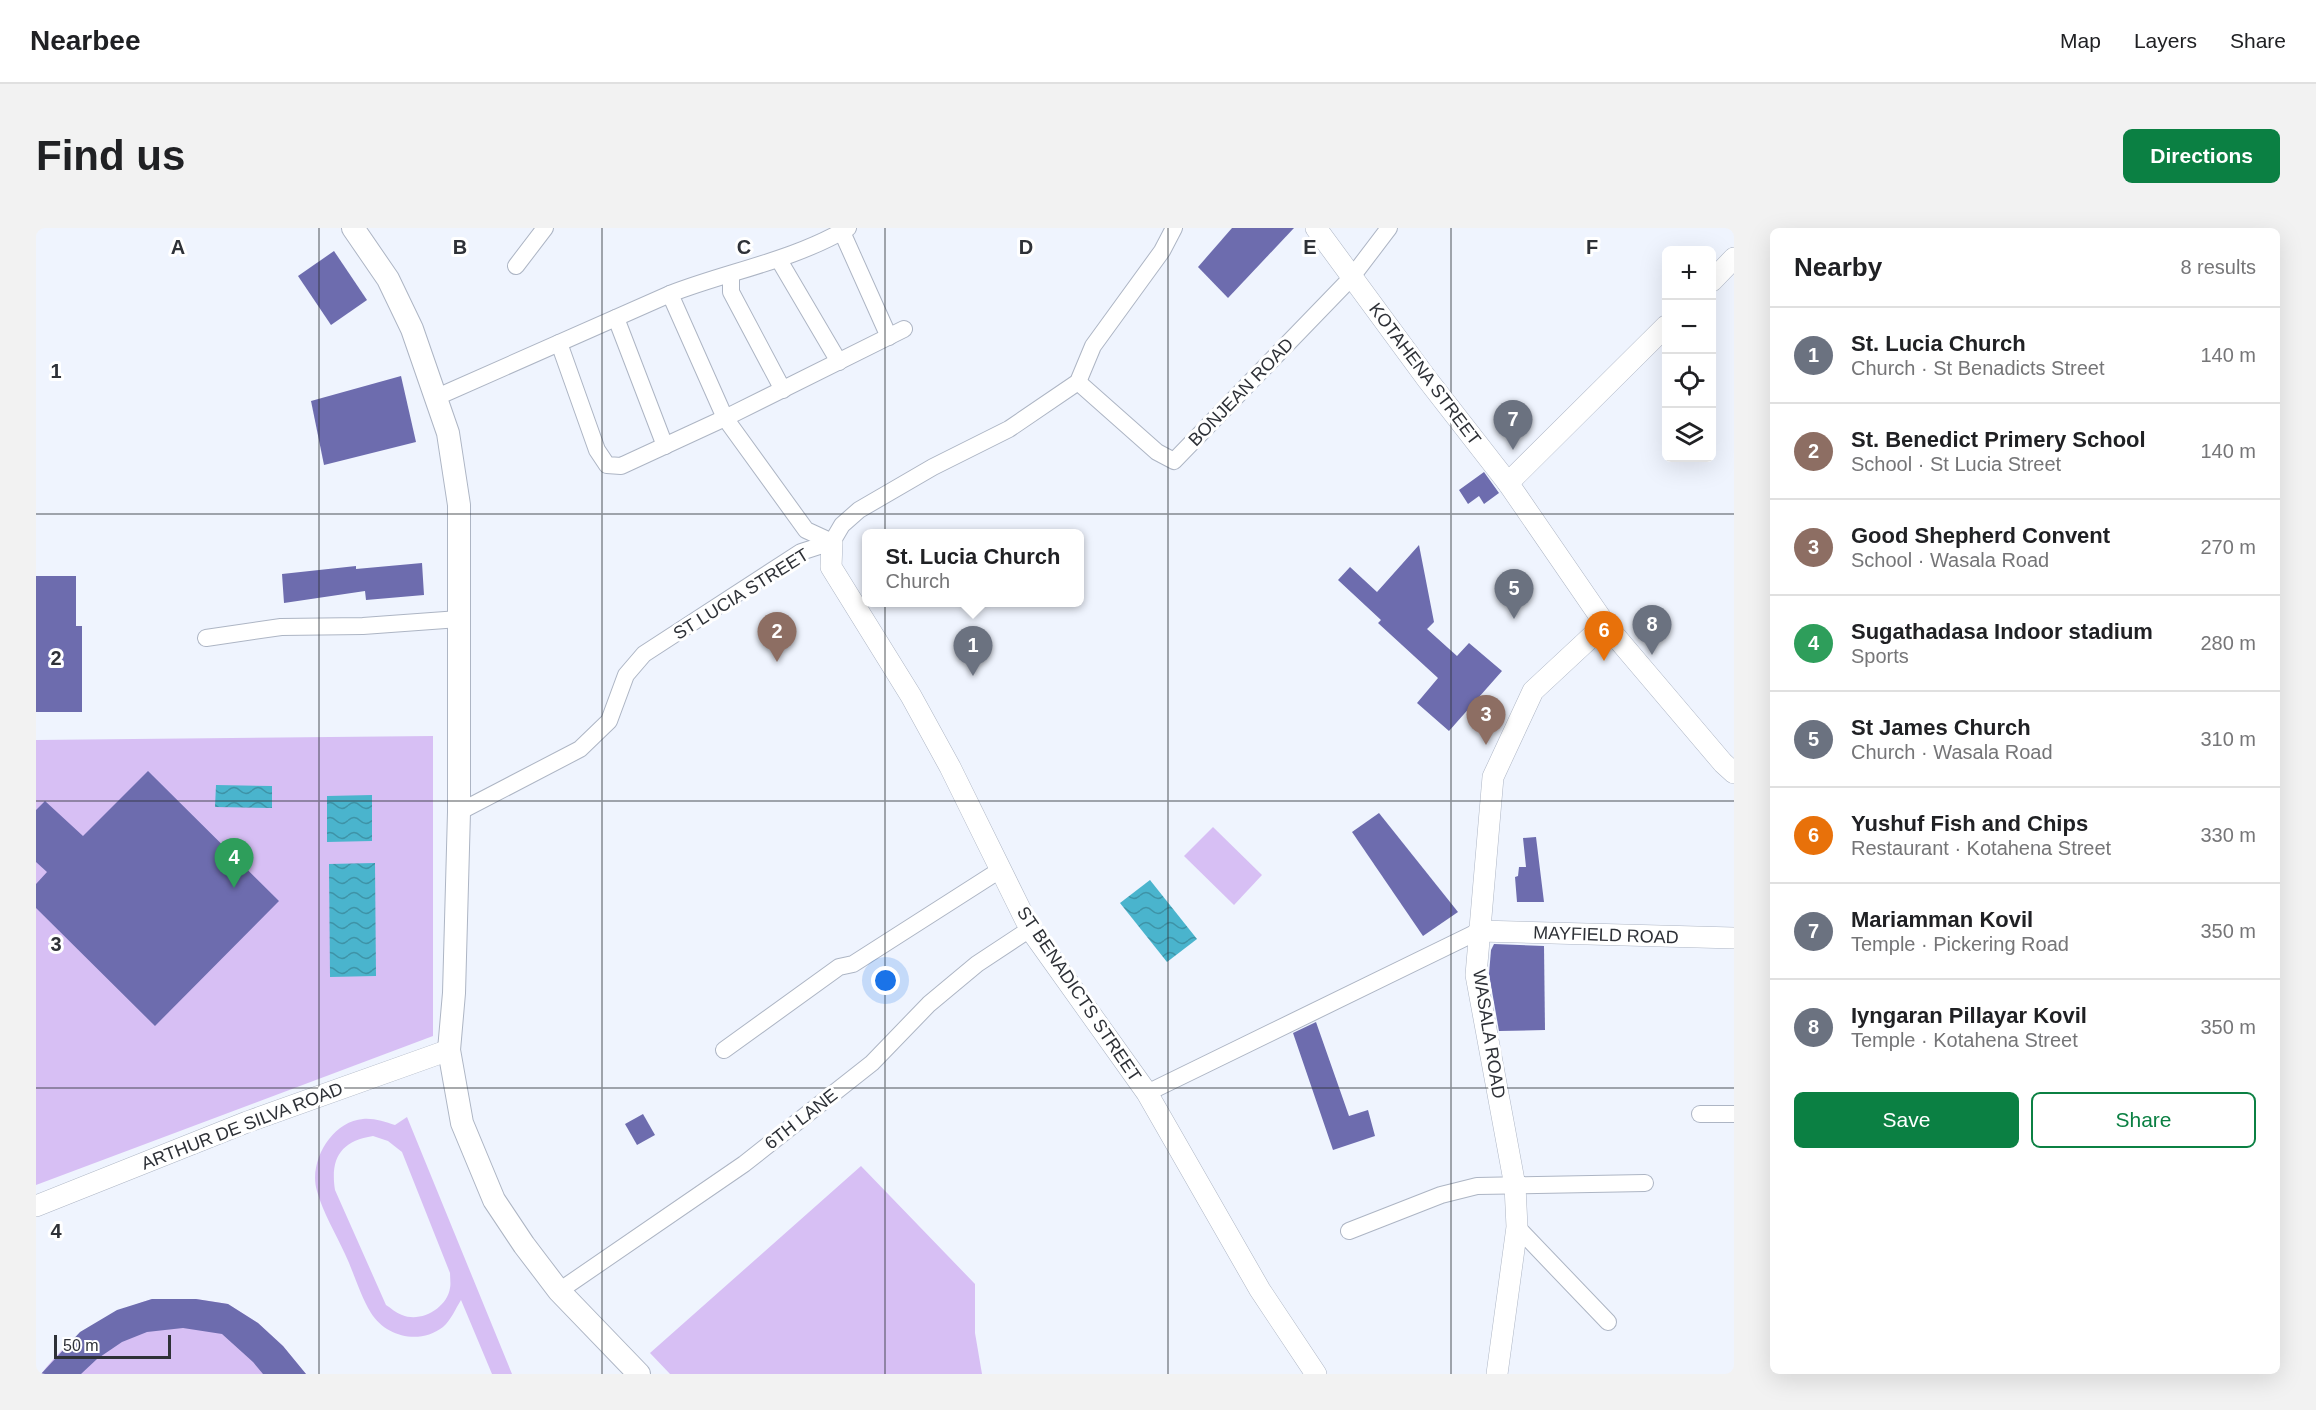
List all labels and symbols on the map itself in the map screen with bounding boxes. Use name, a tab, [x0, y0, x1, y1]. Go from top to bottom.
text: A	[171, 236, 185, 258]
text: B	[453, 236, 467, 258]
text: C	[737, 236, 751, 258]
text: D	[1019, 236, 1033, 258]
text: E	[1303, 236, 1317, 258]
text: F	[1586, 236, 1598, 258]
street label: KOTAHENA STREET	[1365, 299, 1485, 449]
street label: BONJEAN ROAD	[1184, 334, 1298, 450]
text: 1	[50, 360, 62, 382]
pin: 7	[1494, 400, 1532, 450]
street label: ST LUCIA STREET	[670, 544, 812, 644]
pin: 5	[1494, 570, 1534, 619]
pin: 8	[1632, 606, 1672, 655]
pin: 2	[758, 612, 796, 662]
pin: 6	[1584, 612, 1624, 661]
pin: 1	[954, 626, 992, 676]
text: 2	[50, 647, 62, 669]
pin: 3	[1466, 696, 1506, 745]
pin: 4	[214, 838, 254, 888]
street label: ST BENADICTS STREET	[1013, 903, 1145, 1085]
street label: MAYFIELD ROAD	[1533, 922, 1679, 948]
text: 3	[50, 933, 62, 955]
your location	[871, 966, 900, 995]
street label: WASALA ROAD	[1469, 968, 1509, 1100]
street label: ARTHUR DE SILVA ROAD	[138, 1078, 346, 1174]
street label: 6TH LANE	[761, 1085, 841, 1153]
text: 4	[50, 1220, 62, 1242]
scale bar	[54, 1332, 171, 1360]

